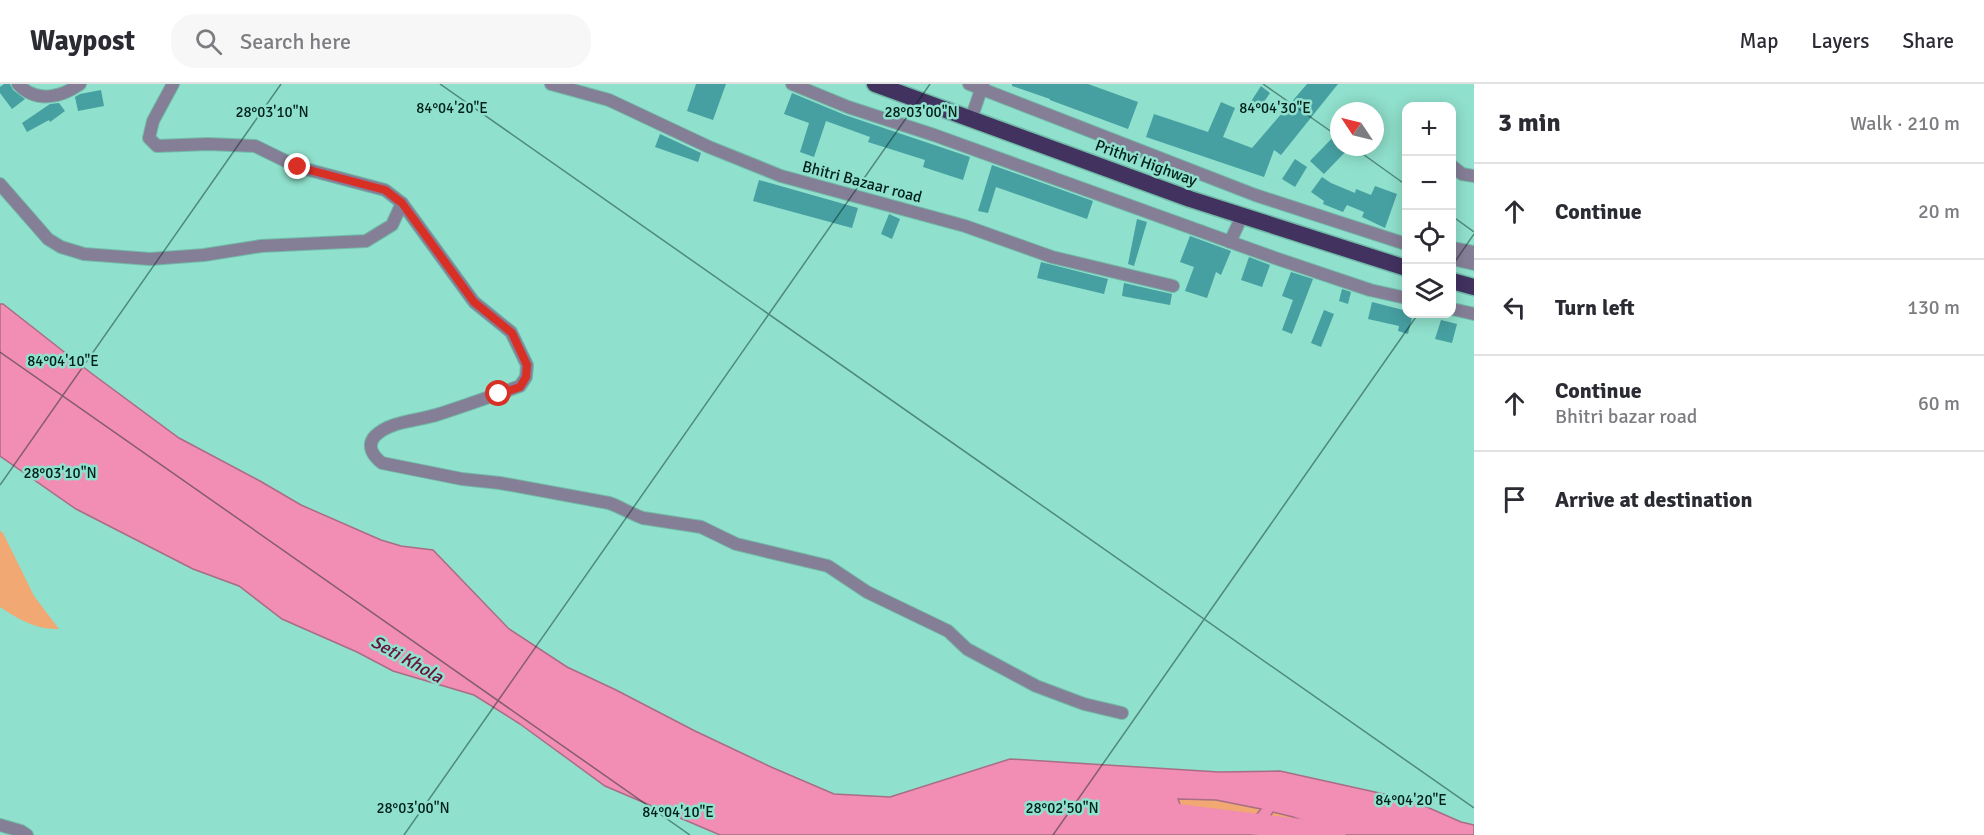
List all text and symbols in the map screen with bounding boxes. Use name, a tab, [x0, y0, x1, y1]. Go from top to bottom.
search box	[171, 14, 591, 68]
text: Waypost	[30, 24, 135, 58]
icon: search	[192, 25, 225, 58]
text: Search here	[240, 28, 351, 55]
text: Map	[1740, 28, 1778, 54]
text: Layers	[1811, 28, 1869, 54]
text: Share	[1902, 28, 1954, 54]
text: 84°04'20"E	[416, 99, 488, 117]
text: 84°04'30"E	[1239, 99, 1311, 117]
north arrow	[1330, 102, 1384, 156]
map controls	[1402, 102, 1456, 318]
button: +	[1402, 102, 1456, 156]
text: 28°03'10"N	[235, 103, 309, 121]
text: 28°03'00"N	[884, 103, 958, 121]
text: 3 min	[1498, 107, 1561, 139]
text: Walk · 210 m	[1850, 111, 1960, 136]
street label: Prithvi Highway	[1092, 135, 1200, 191]
route end	[284, 153, 310, 179]
street label: Bhitri Bazaar road	[800, 156, 924, 208]
button: −	[1402, 156, 1456, 210]
icon: ahead	[1498, 195, 1531, 228]
text: Continue	[1555, 198, 1642, 225]
text: 20 m	[1918, 199, 1960, 224]
button: locate	[1402, 210, 1456, 264]
button: layers	[1402, 264, 1456, 318]
icon: left	[1498, 291, 1531, 324]
text: Turn left	[1555, 294, 1635, 321]
text: 130 m	[1907, 295, 1960, 320]
text: 84°04'10"E	[27, 352, 99, 370]
text: Continue	[1555, 377, 1642, 404]
route start	[485, 380, 511, 406]
icon: ahead	[1498, 387, 1531, 420]
text: 60 m	[1918, 391, 1960, 416]
text: Bhitri bazar road	[1555, 404, 1697, 429]
text: 28°03'10"N	[23, 464, 97, 482]
icon: arrive	[1498, 483, 1531, 516]
text: Arrive at destination	[1555, 486, 1752, 513]
water label: Seti Khola	[367, 630, 447, 688]
text: 84°04'20"E	[1375, 791, 1447, 809]
text: 28°03'00"N	[376, 799, 450, 817]
text: 28°02'50"N	[1025, 799, 1099, 817]
text: 84°04'10"E	[642, 803, 714, 821]

